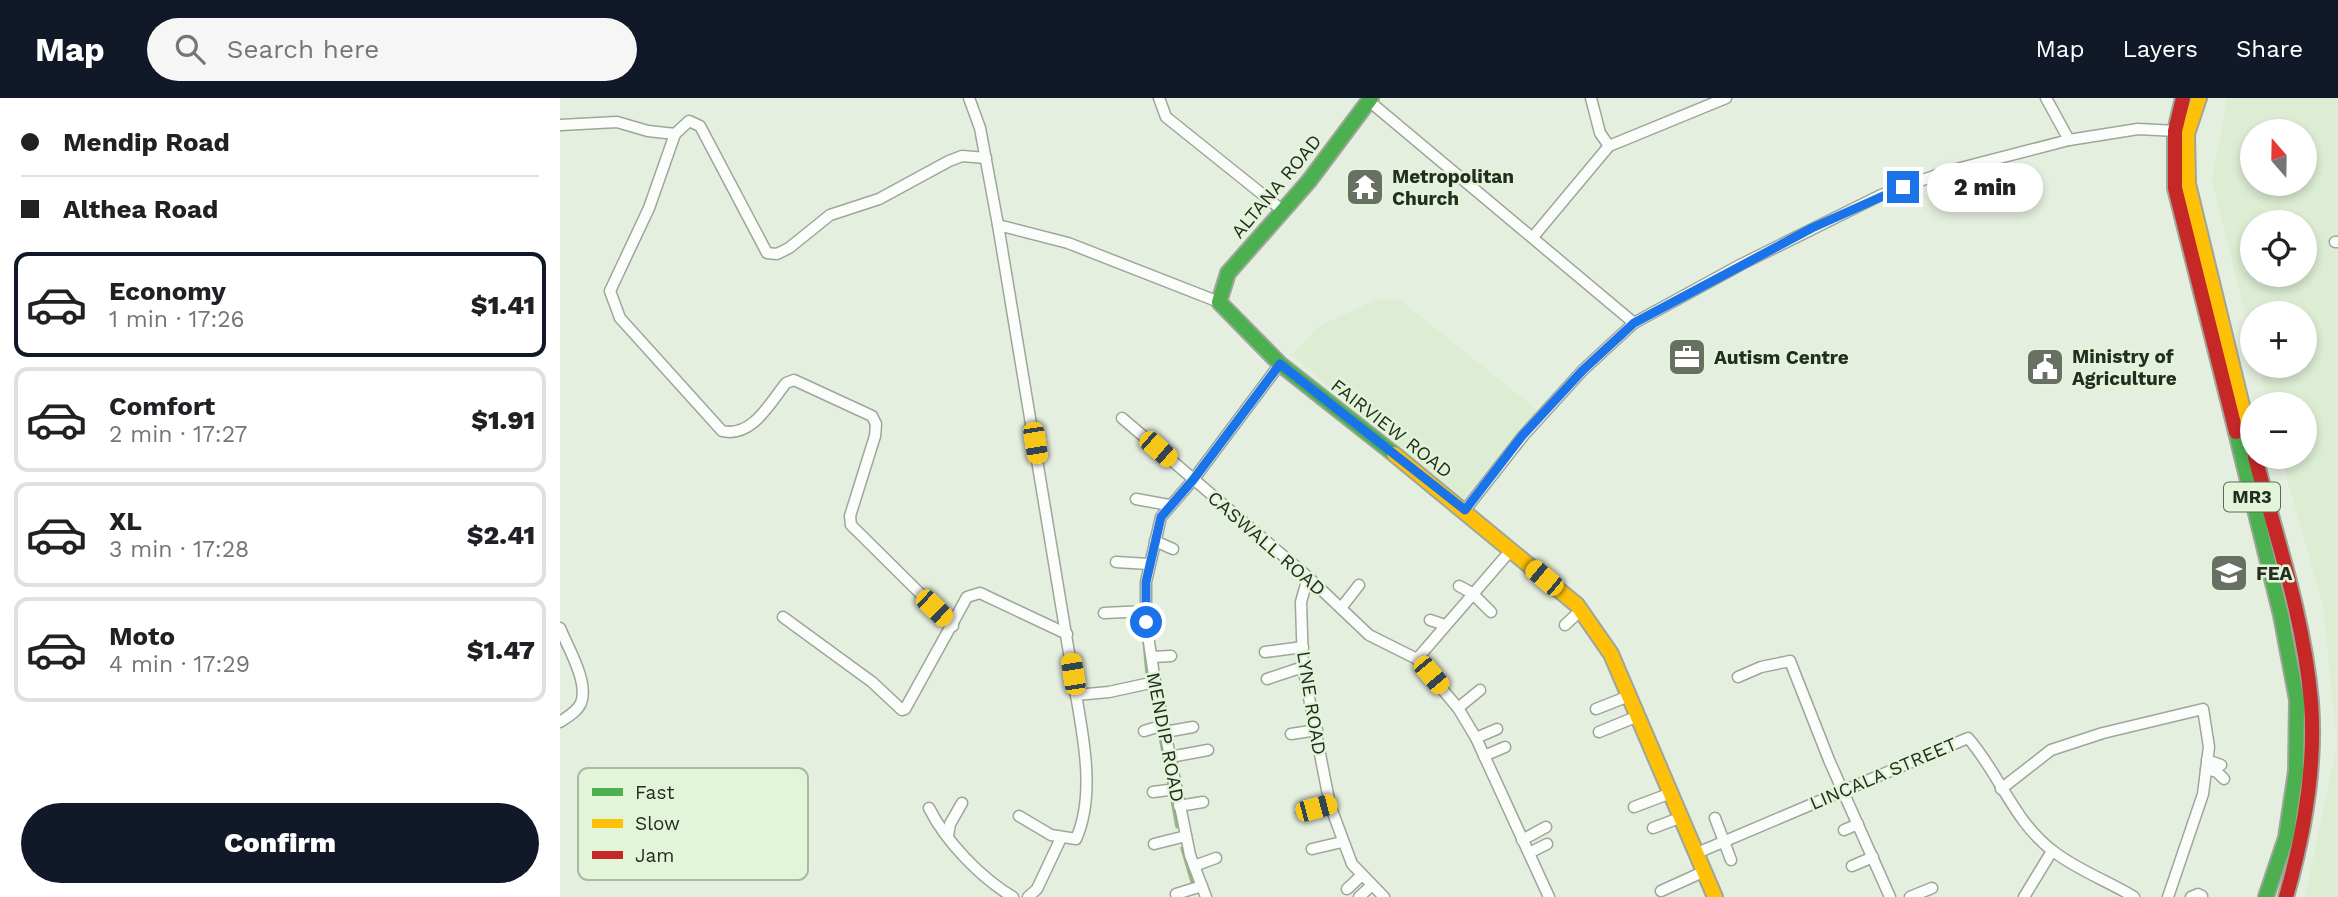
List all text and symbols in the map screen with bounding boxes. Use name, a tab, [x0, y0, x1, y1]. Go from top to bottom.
search box	[147, 18, 637, 81]
text: Map	[35, 30, 105, 69]
icon: search	[171, 30, 209, 68]
text: Search here	[227, 34, 379, 64]
text: Map	[2036, 35, 2084, 63]
text: Layers	[2122, 35, 2198, 63]
text: Share	[2236, 35, 2303, 63]
north arrow	[2240, 119, 2317, 196]
map controls	[2240, 119, 2317, 469]
text: Mendip Road	[63, 127, 230, 157]
street label: ALTANA ROAD	[1226, 130, 1327, 243]
callout: 2 min	[1928, 162, 2043, 212]
place label: Metropolitan Church	[1392, 165, 1514, 210]
temple icon: Metropolitan Church	[1344, 166, 1386, 208]
route end	[1887, 171, 1919, 203]
text: 2 min	[1954, 174, 2016, 201]
text: Althea Road	[63, 194, 218, 224]
button: locate	[2240, 210, 2317, 287]
icon: car	[25, 273, 88, 336]
text: Economy	[109, 276, 226, 306]
text: $1.41	[471, 290, 535, 320]
button: +	[2240, 301, 2317, 378]
text: 1 min · 17:26	[109, 306, 245, 333]
office icon: Autism Centre	[1666, 336, 1708, 378]
place label: Ministry of Agriculture	[2072, 345, 2177, 390]
place label: Autism Centre	[1714, 346, 1849, 369]
public building icon: Ministry of Agriculture	[2024, 346, 2066, 388]
street label: FAIRVIEW ROAD	[1326, 374, 1457, 483]
icon: car	[25, 388, 88, 451]
text: Comfort	[109, 391, 215, 421]
button: −	[2240, 392, 2317, 469]
text: $1.91	[471, 405, 535, 435]
text: 2 min · 17:27	[109, 421, 247, 448]
car	[1022, 421, 1049, 465]
car	[1136, 427, 1181, 471]
road number: MR3	[2224, 482, 2280, 512]
street label: CASWALL ROAD	[1203, 486, 1330, 601]
icon: car	[25, 503, 88, 566]
text: XL	[109, 506, 142, 536]
text: $2.41	[467, 520, 535, 550]
text: 3 min · 17:28	[109, 536, 249, 563]
school or university icon: FEA	[2208, 552, 2250, 594]
car	[1522, 556, 1567, 600]
place label: FEA	[2256, 562, 2293, 585]
car	[912, 586, 957, 630]
route start	[1130, 606, 1162, 638]
icon: car	[25, 618, 88, 681]
text: Moto	[109, 621, 175, 651]
text: $1.47	[467, 635, 535, 665]
street label: LYNE ROAD	[1292, 650, 1331, 757]
text: 4 min · 17:29	[109, 651, 250, 678]
car	[1060, 652, 1087, 696]
car	[1410, 652, 1453, 698]
street label: MENDIP ROAD	[1142, 670, 1189, 804]
street label: LINCALA STREET	[1806, 732, 1960, 815]
legend	[578, 768, 808, 880]
text: Fast	[635, 781, 674, 804]
car	[1293, 792, 1340, 824]
button: Confirm	[21, 803, 539, 883]
text: Slow	[635, 812, 680, 835]
text: Jam	[635, 844, 674, 867]

